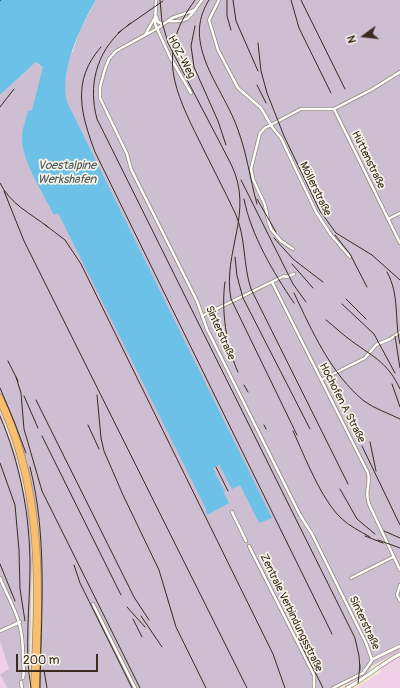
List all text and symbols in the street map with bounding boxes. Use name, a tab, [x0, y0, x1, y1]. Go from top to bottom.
north arrow	[344, 16, 384, 56]
street label: HOZ-Weg	[164, 33, 198, 81]
text: N	[345, 34, 359, 45]
street label: Hüttenstraße	[348, 129, 388, 191]
water label: Voestalpine Werkshafen	[38, 159, 96, 187]
street label: Möllerstraße	[296, 160, 334, 218]
street label: Sinterstraße	[202, 304, 238, 362]
street label: Hochofen A Straße	[316, 361, 368, 445]
street label: Zentrale Verbindungsstraße	[257, 552, 325, 674]
street label: Sinterstraße	[346, 594, 382, 652]
scale bar	[18, 646, 100, 672]
text: 200 m	[23, 653, 59, 668]

